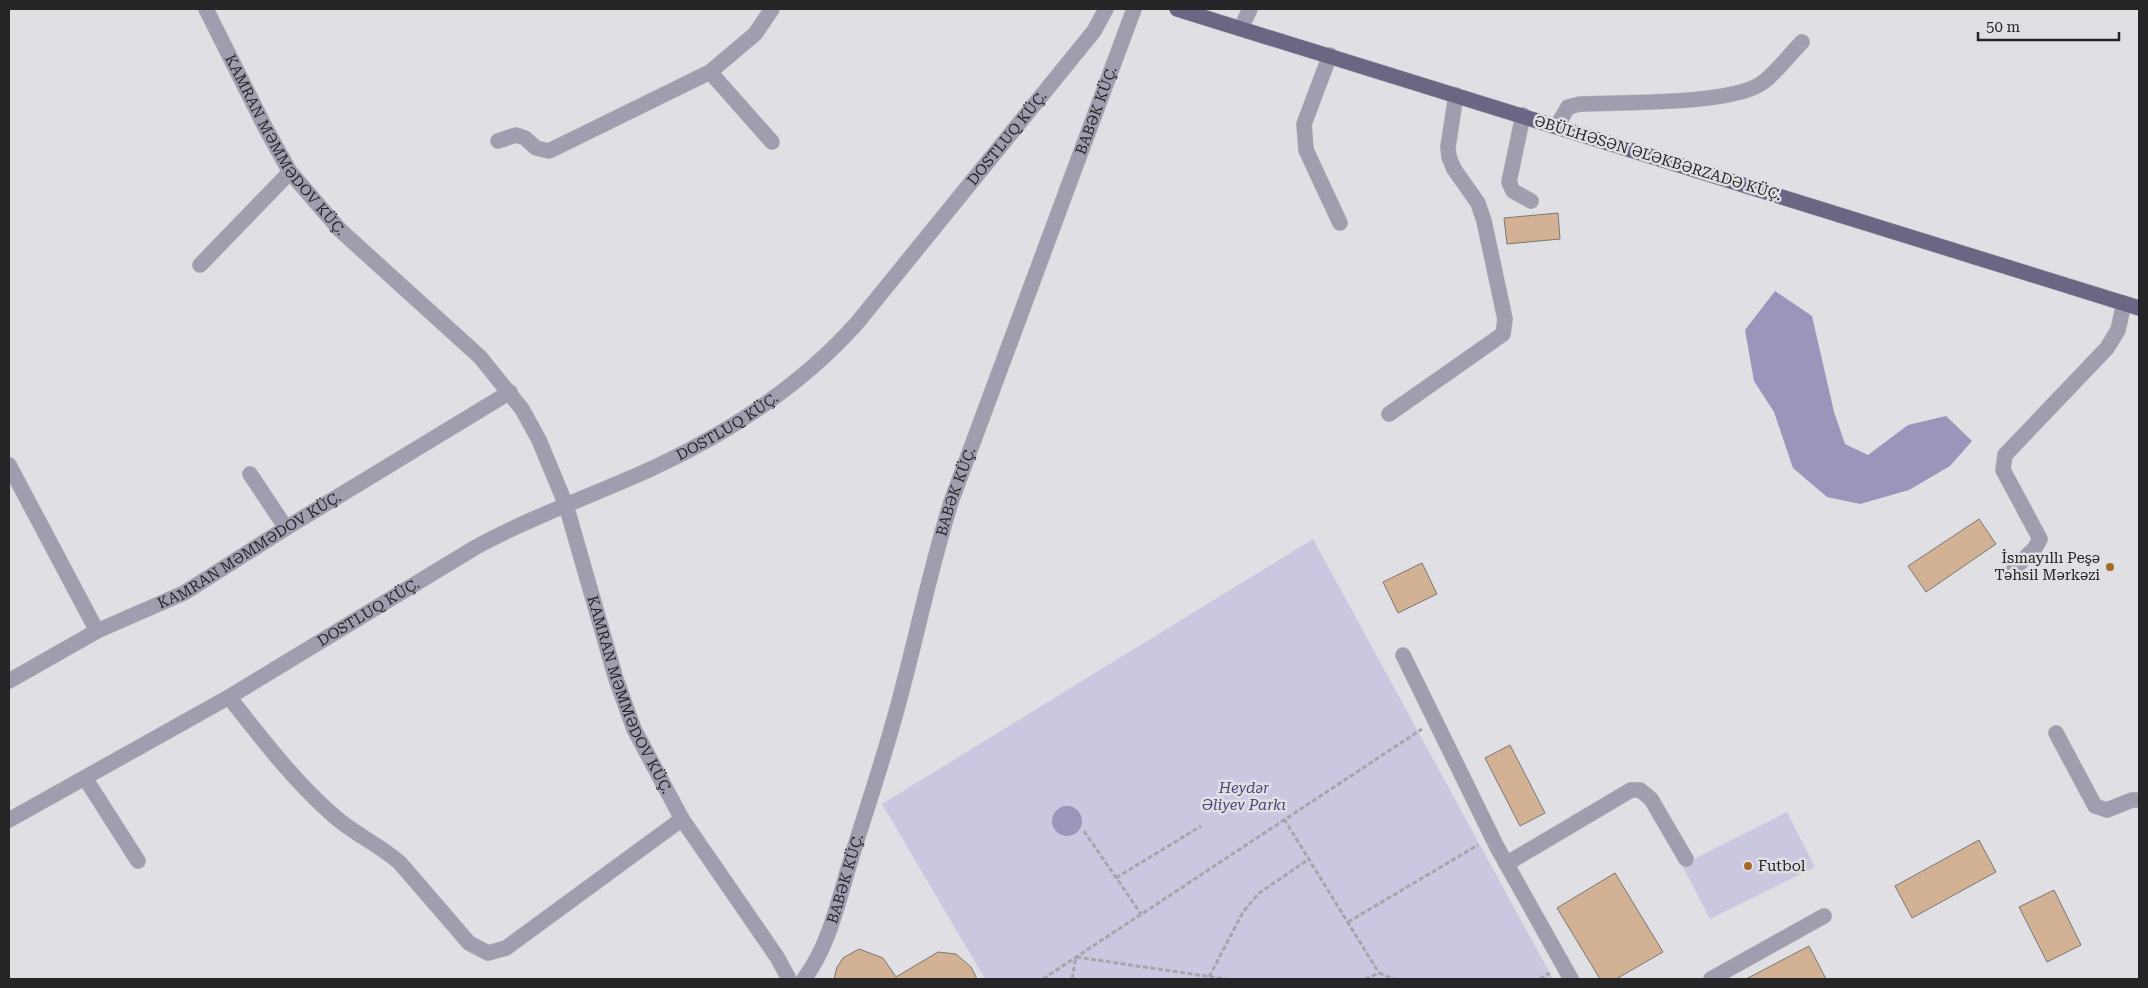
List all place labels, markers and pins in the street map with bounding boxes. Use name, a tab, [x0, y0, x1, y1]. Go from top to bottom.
place label: İsmayıllı Peşə Təhsil Mərkəzi	[1994, 549, 2100, 584]
marker: İsmayıllı Peşə Təhsil Mərkəzi	[2104, 561, 2116, 573]
place label: Futbol	[1758, 857, 1806, 875]
marker: Futbol	[1742, 860, 1754, 872]

